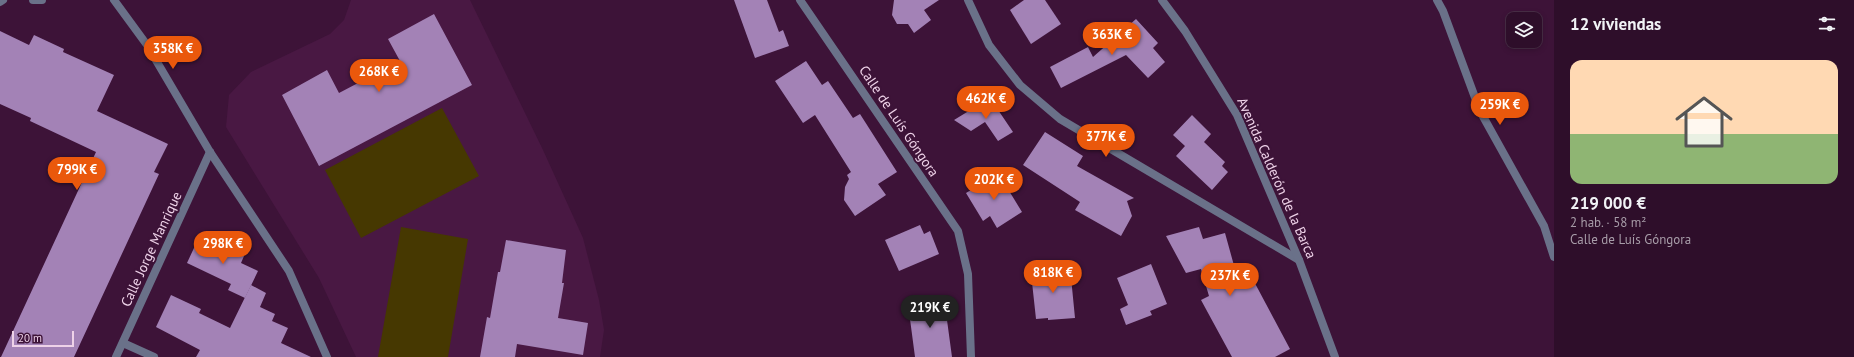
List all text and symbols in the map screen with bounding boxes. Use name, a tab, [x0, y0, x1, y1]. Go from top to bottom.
map controls	[1506, 12, 1542, 48]
button: layers	[1506, 12, 1542, 48]
text: 12 viviendas	[1570, 13, 1661, 35]
icon: filters	[1816, 13, 1838, 35]
pin: 363K €	[1079, 22, 1145, 56]
text: 363K €	[1092, 26, 1132, 43]
pin: 358K €	[140, 36, 206, 70]
text: 358K €	[153, 40, 193, 57]
pin: 268K €	[346, 59, 412, 93]
street label: Calle de Luís Góngora	[855, 62, 943, 180]
text: 268K €	[359, 63, 399, 80]
pin: 462K €	[953, 86, 1019, 120]
icon: home	[1668, 86, 1740, 158]
text: 462K €	[966, 90, 1006, 107]
pin: 259K €	[1467, 92, 1533, 126]
street label: Avenida Calderón de la Barca	[1233, 95, 1321, 261]
text: 259K €	[1480, 96, 1520, 113]
pin: 377K €	[1073, 124, 1139, 158]
text: 377K €	[1086, 128, 1126, 145]
pin: 799K €	[44, 157, 110, 191]
text: 799K €	[57, 161, 97, 178]
pin: 202K €	[961, 167, 1027, 201]
text: 202K €	[974, 171, 1014, 188]
street label: Calle Jorge Manrique	[116, 189, 186, 309]
text: 219 000 €	[1570, 192, 1646, 214]
text: 2 hab. · 58 m²	[1570, 214, 1646, 231]
pin: 298K €	[190, 231, 256, 265]
text: Calle de Luís Góngora	[1570, 231, 1691, 248]
text: 298K €	[203, 235, 243, 252]
pin: 818K €	[1020, 260, 1086, 294]
pin: 237K €	[1197, 263, 1263, 297]
text: 818K €	[1033, 264, 1073, 281]
text: 237K €	[1210, 267, 1250, 284]
pin: 219K €	[897, 295, 963, 329]
text: 219K €	[910, 299, 950, 316]
scale bar	[12, 329, 74, 348]
text: 20 m	[18, 331, 42, 345]

